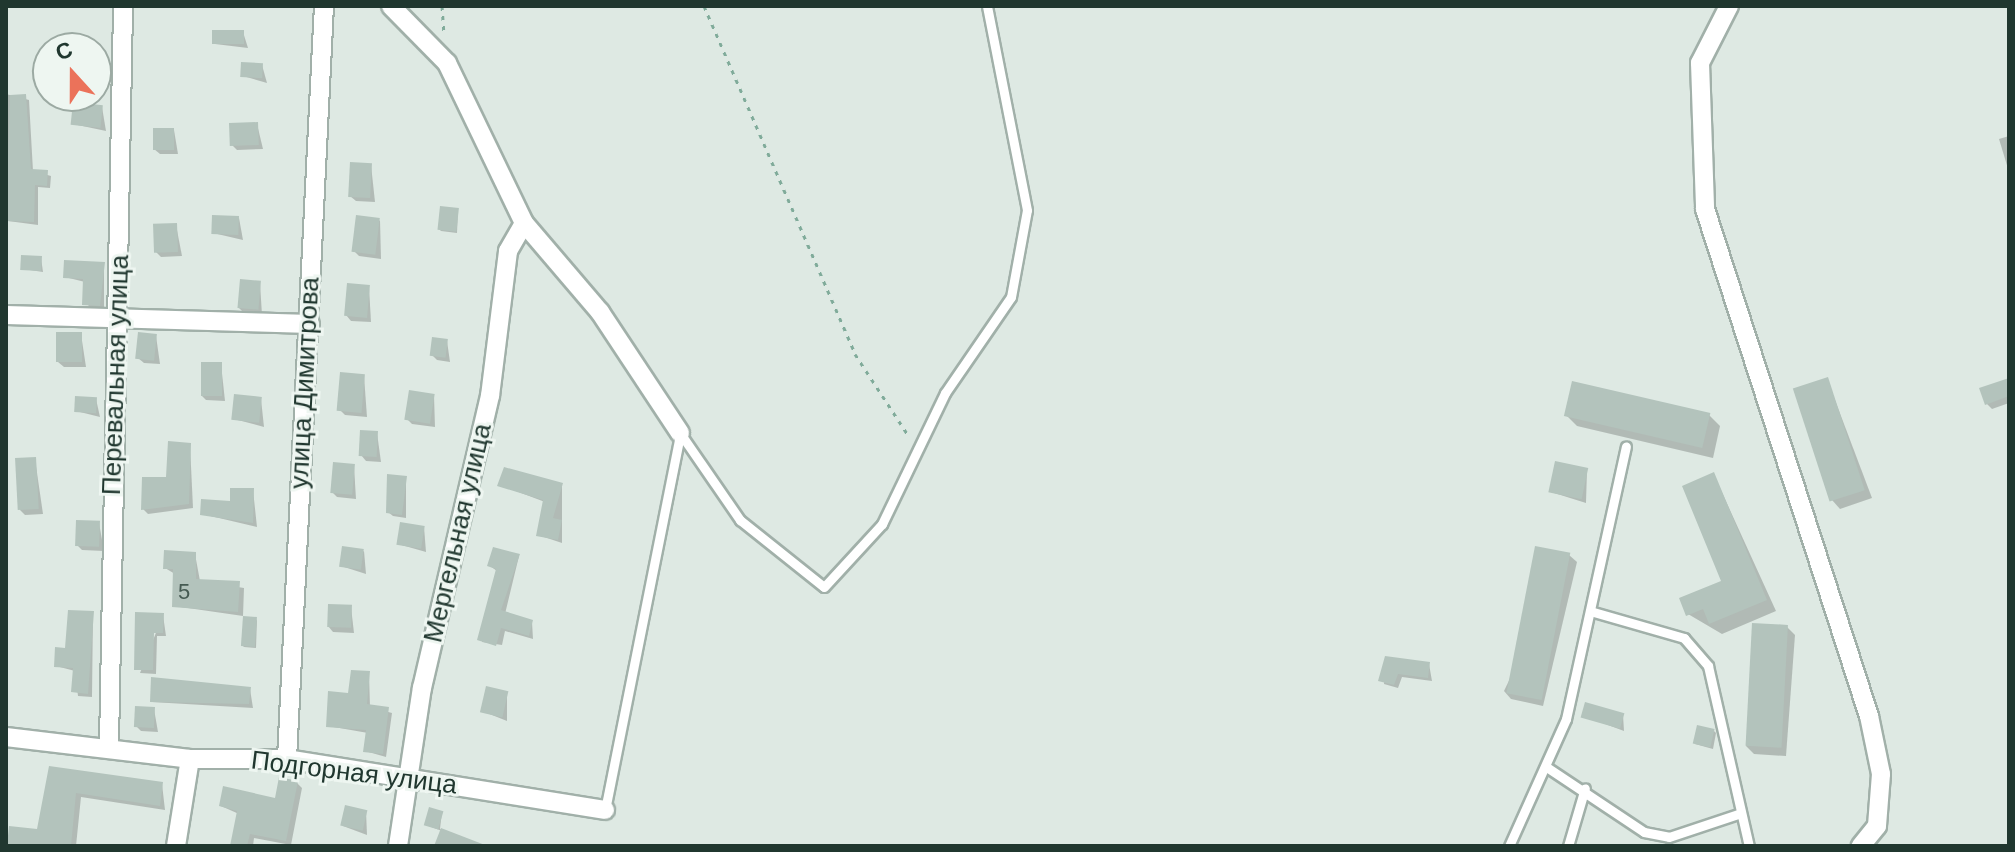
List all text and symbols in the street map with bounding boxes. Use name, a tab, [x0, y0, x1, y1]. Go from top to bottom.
north arrow	[32, 32, 112, 112]
text: С	[52, 36, 76, 66]
street label: Перевальная улица	[96, 254, 136, 496]
street label: улица Димитрова	[284, 276, 326, 490]
street label: Мергельная улица	[418, 421, 498, 645]
house number: 5	[178, 579, 190, 605]
street label: Подгорная улица	[249, 745, 459, 801]

